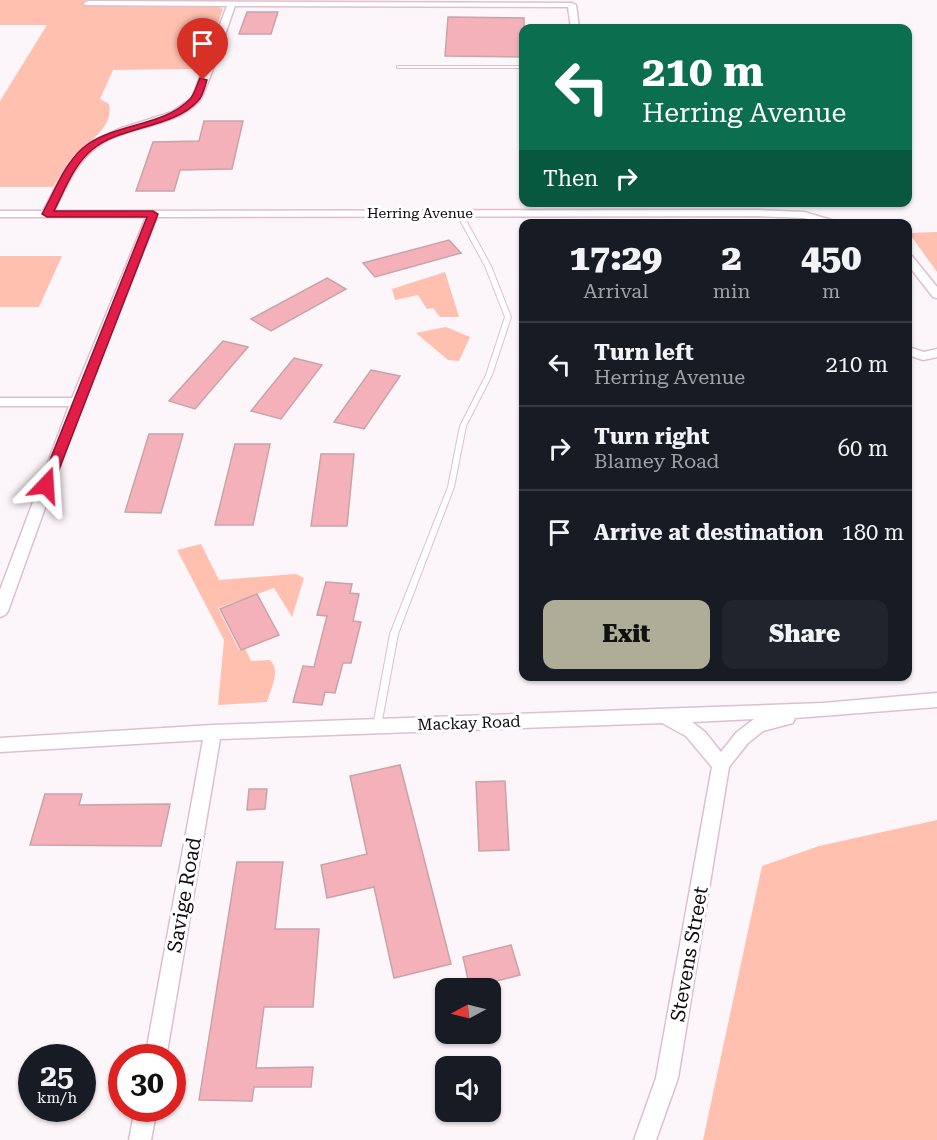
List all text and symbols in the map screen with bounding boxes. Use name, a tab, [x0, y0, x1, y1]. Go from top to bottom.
pin	[177, 18, 228, 80]
icon: arrive	[186, 27, 219, 60]
text: 210 m	[642, 47, 764, 96]
icon: left	[543, 48, 621, 126]
text: Herring Avenue	[642, 97, 846, 129]
icon: right	[610, 162, 643, 195]
text: Then	[543, 166, 598, 191]
street label: Herring Avenue	[367, 205, 473, 221]
text: 17:29	[570, 237, 662, 279]
text: 2	[721, 237, 742, 279]
text: 450	[801, 237, 861, 279]
text: Arrival	[583, 279, 648, 303]
text: min	[713, 279, 750, 303]
text: m	[822, 279, 840, 303]
text: Turn left	[594, 340, 694, 365]
icon: left	[543, 348, 576, 381]
text: 210 m	[825, 352, 888, 377]
text: Herring Avenue	[594, 365, 745, 389]
text: Turn right	[594, 424, 709, 449]
icon: right	[543, 432, 576, 465]
text: 60 m	[838, 436, 888, 461]
text: Blamey Road	[594, 449, 719, 473]
position arrow	[14, 453, 78, 517]
icon: arrive	[543, 516, 576, 549]
text: Arrive at destination	[594, 520, 823, 545]
text: 180 m	[841, 520, 904, 545]
button: Exit	[543, 600, 710, 669]
button: Share	[722, 600, 888, 669]
street label: Mackay Road	[417, 712, 521, 734]
street label: Savige Road	[162, 835, 206, 955]
street label: Stevens Street	[665, 884, 713, 1024]
north arrow	[435, 978, 501, 1044]
map controls	[435, 978, 501, 1122]
speed limit sign: 30	[108, 1044, 186, 1122]
button: sound	[435, 1056, 501, 1122]
text: 25	[40, 1058, 74, 1093]
text: km/h	[37, 1089, 77, 1107]

